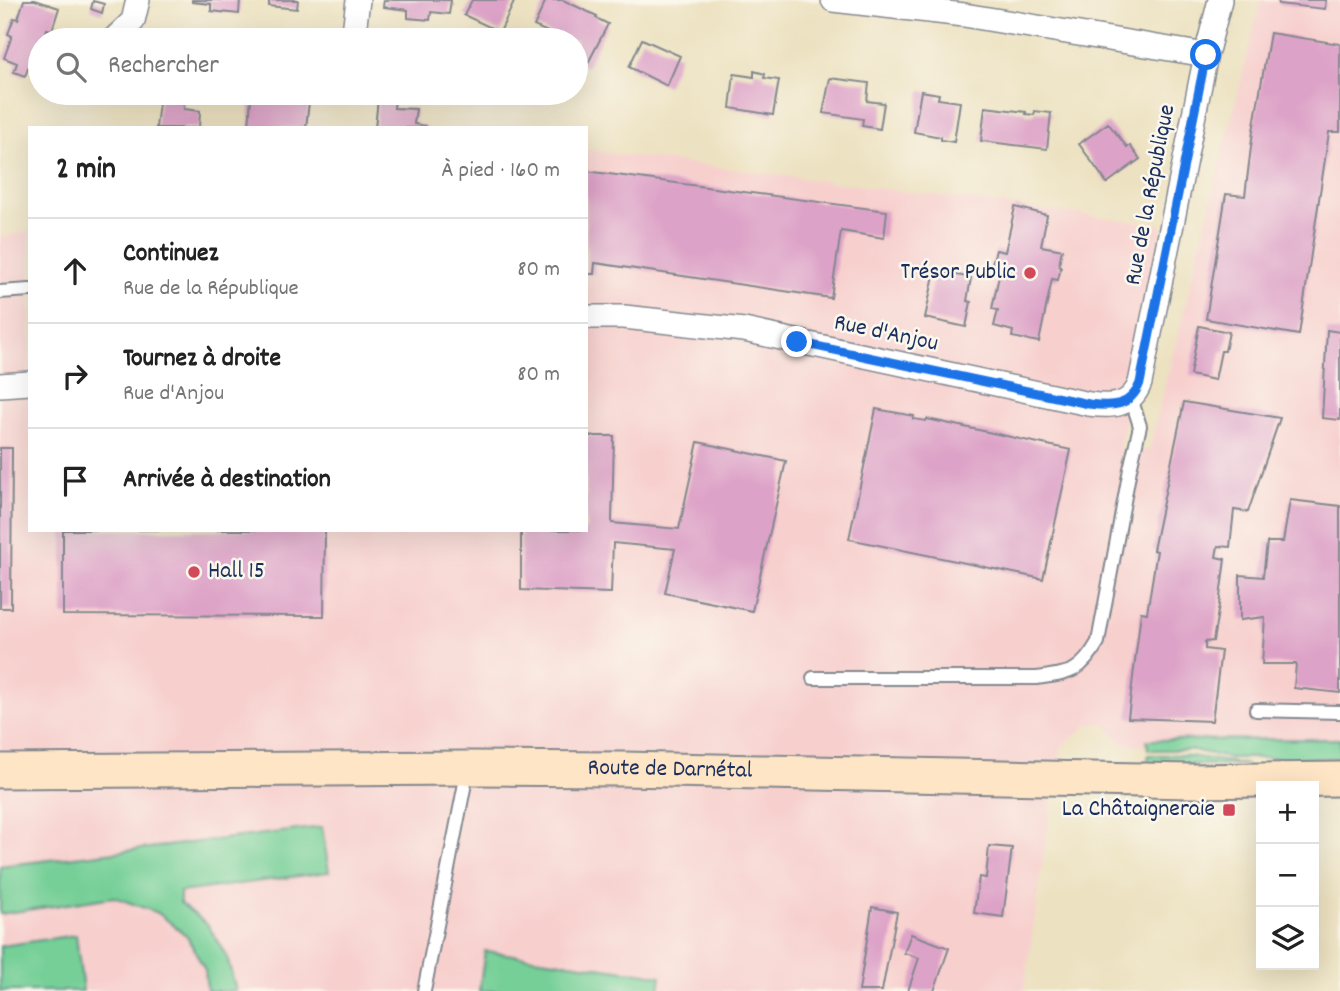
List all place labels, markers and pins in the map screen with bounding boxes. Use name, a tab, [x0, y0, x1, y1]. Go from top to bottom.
place label: Trésor Public	[901, 256, 1016, 290]
marker: Trésor Public	[1022, 265, 1038, 281]
place label: Hall 15	[208, 555, 265, 589]
marker: Hall 15	[186, 564, 202, 580]
place label: La Châtaigneraie	[1062, 793, 1215, 827]
marker: La Châtaigneraie	[1221, 802, 1237, 818]

